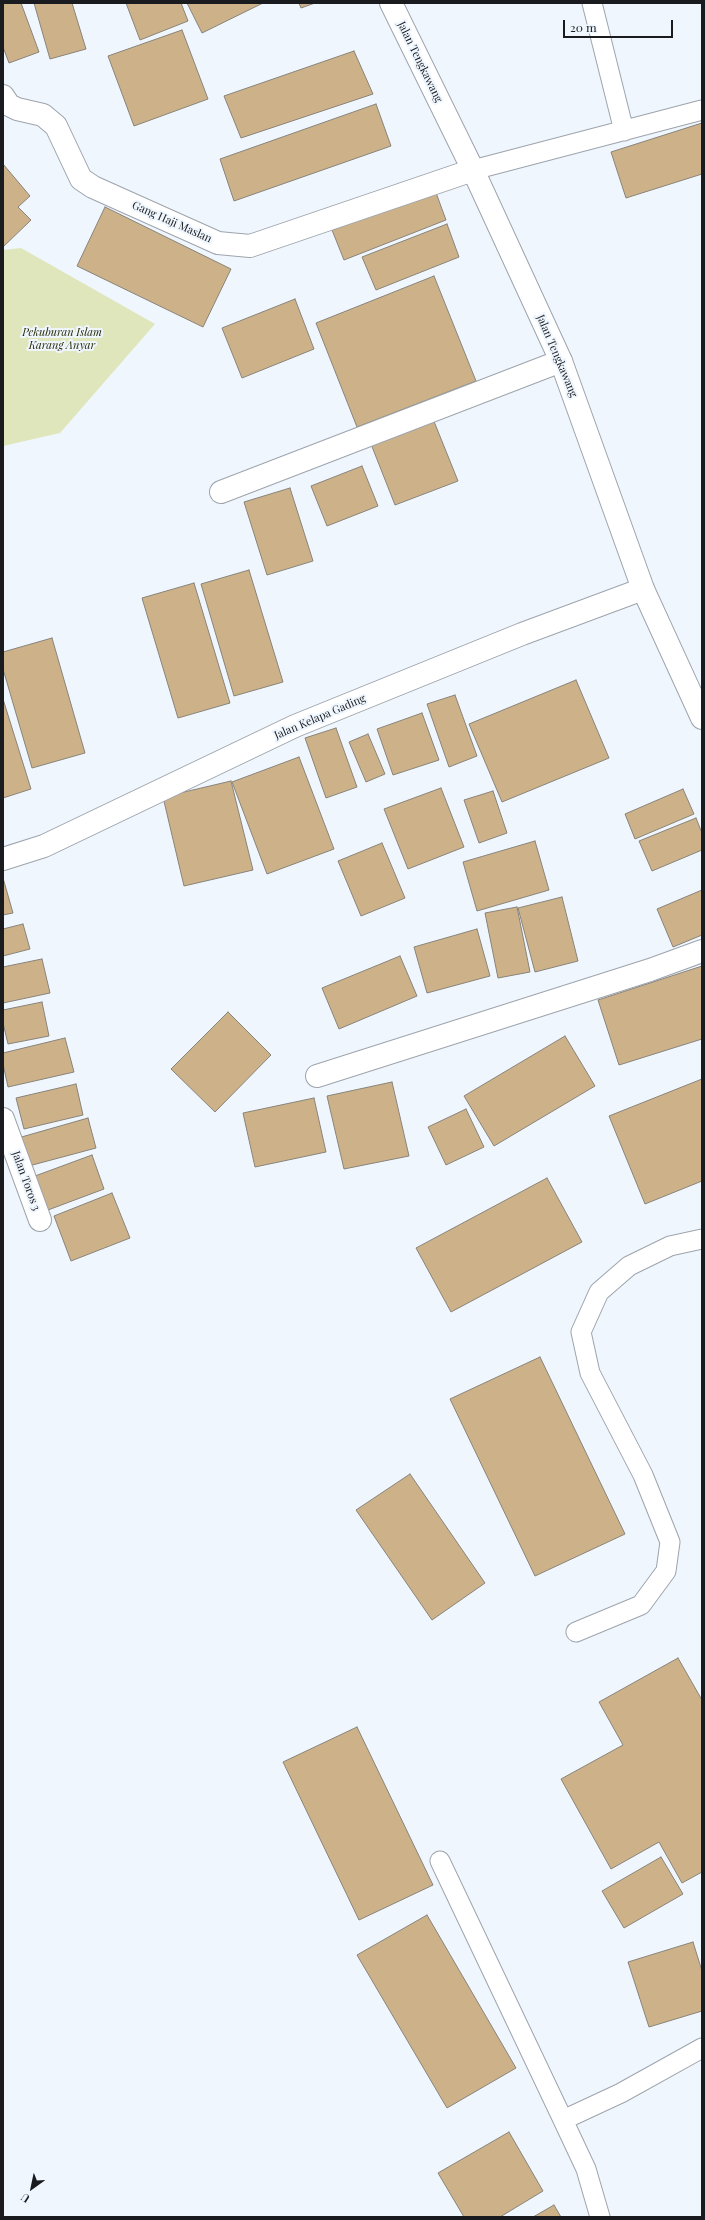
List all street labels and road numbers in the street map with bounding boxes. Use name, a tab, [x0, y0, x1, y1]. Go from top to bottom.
street label: Jalan Tengkawang	[395, 19, 445, 105]
street label: Gang Haji Maslan	[130, 198, 214, 246]
street label: Jalan Tengkawang	[534, 313, 580, 399]
street label: Jalan Kelapa Gading	[272, 692, 368, 742]
street label: Jalan Toros 3	[9, 1149, 43, 1213]

